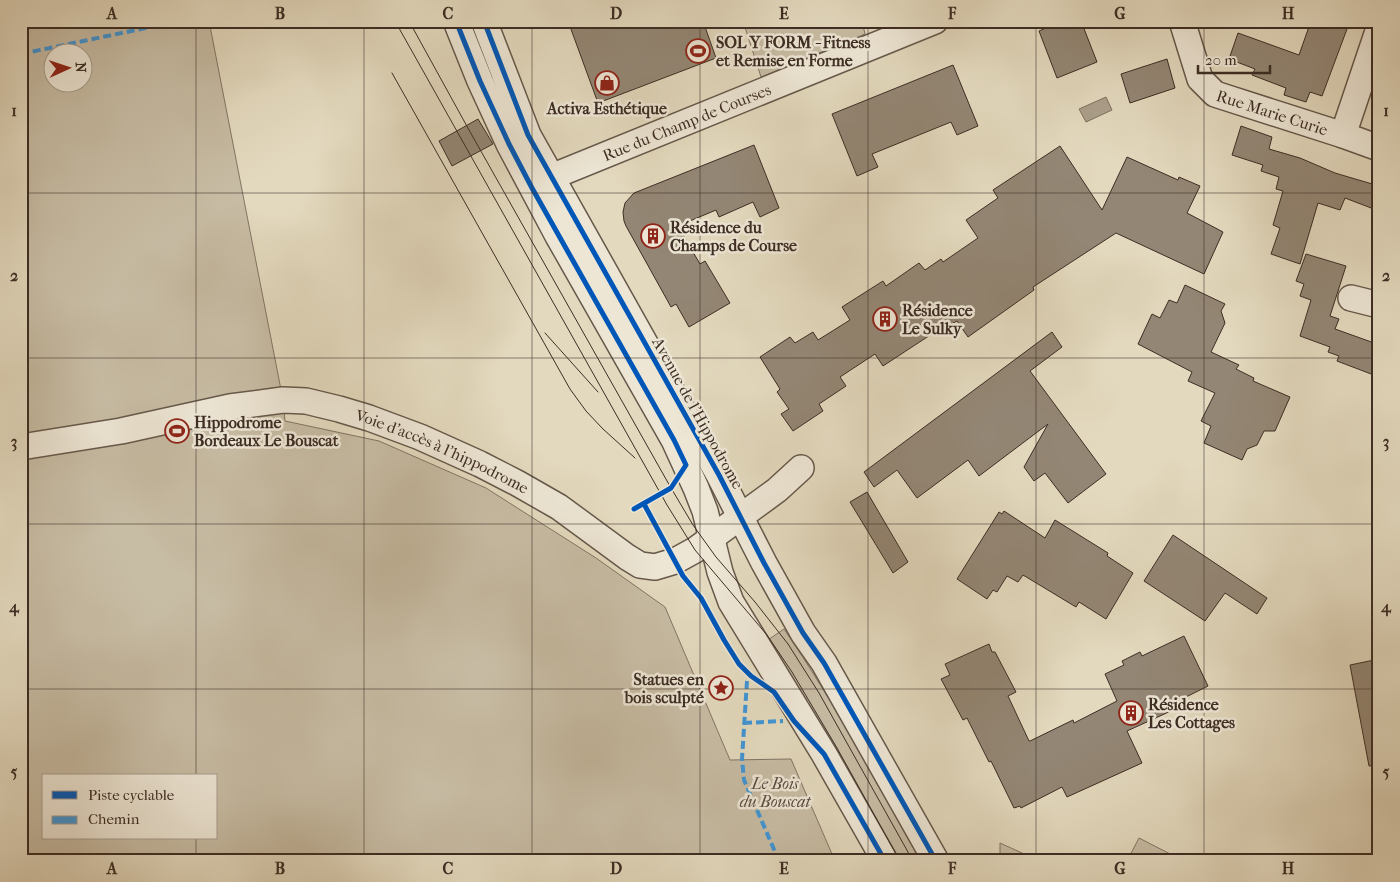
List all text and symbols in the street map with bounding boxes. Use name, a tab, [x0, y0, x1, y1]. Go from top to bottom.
text: A	[106, 4, 118, 23]
text: B	[275, 4, 285, 23]
text: C	[443, 4, 454, 23]
text: D	[610, 4, 622, 23]
text: E	[779, 4, 789, 23]
text: F	[947, 4, 957, 23]
text: G	[1114, 4, 1126, 23]
text: H	[1282, 4, 1295, 23]
place label: SOL Y FORM - Fitness et Remise en Forme	[716, 33, 870, 70]
sports icon: SOL Y FORM - Fitness et Remise en Forme	[685, 38, 711, 64]
north arrow	[42, 42, 92, 92]
scale bar	[1198, 42, 1270, 74]
text: 20 m	[1205, 51, 1237, 69]
text: N	[72, 62, 89, 73]
shop icon: Activa Esthétique	[594, 70, 620, 96]
street label: Rue du Champ de Courses	[600, 79, 774, 165]
street label: Rue Marie Curie	[1214, 86, 1330, 139]
place label: Activa Esthétique	[546, 99, 667, 119]
text: 1	[11, 101, 17, 120]
text: 1	[1383, 101, 1389, 120]
place label: Résidence du Champs de Course	[670, 218, 797, 256]
building icon: Résidence du Champs de Course	[640, 223, 666, 249]
text: 2	[10, 266, 18, 285]
text: 2	[1382, 266, 1390, 285]
place label: Résidence Le Sulky	[902, 301, 973, 339]
building icon: Résidence Le Sulky	[872, 306, 898, 332]
street label: Avenue de l'Hippodrome	[648, 333, 748, 492]
street label: Voie d'accès à l'hippodrome	[353, 405, 532, 497]
place label: Hippodrome Bordeaux Le Bouscat	[194, 413, 339, 450]
sports icon: Hippodrome Bordeaux Le Bouscat	[164, 418, 190, 444]
text: 3	[11, 432, 17, 452]
text: 3	[1383, 432, 1389, 452]
text: 4	[8, 597, 20, 617]
text: 4	[1380, 597, 1392, 617]
place label: Statues en bois sculpté	[624, 670, 705, 708]
place icon: Statues en bois sculpté	[708, 675, 734, 701]
place label: Résidence Les Cottages	[1148, 695, 1235, 733]
building icon: Résidence Les Cottages	[1118, 700, 1144, 726]
text: 5	[11, 762, 18, 781]
text: 5	[1383, 762, 1390, 781]
legend	[42, 774, 218, 840]
park label: Le Bois du Bouscat	[740, 774, 811, 811]
text: Piste cyclable	[88, 786, 175, 804]
text: Chemin	[88, 810, 140, 828]
text: A	[106, 859, 118, 878]
text: B	[275, 859, 285, 878]
text: C	[443, 859, 454, 878]
text: D	[610, 859, 622, 878]
text: E	[779, 859, 789, 878]
text: F	[947, 859, 957, 878]
text: G	[1114, 859, 1126, 878]
text: H	[1282, 859, 1295, 878]

